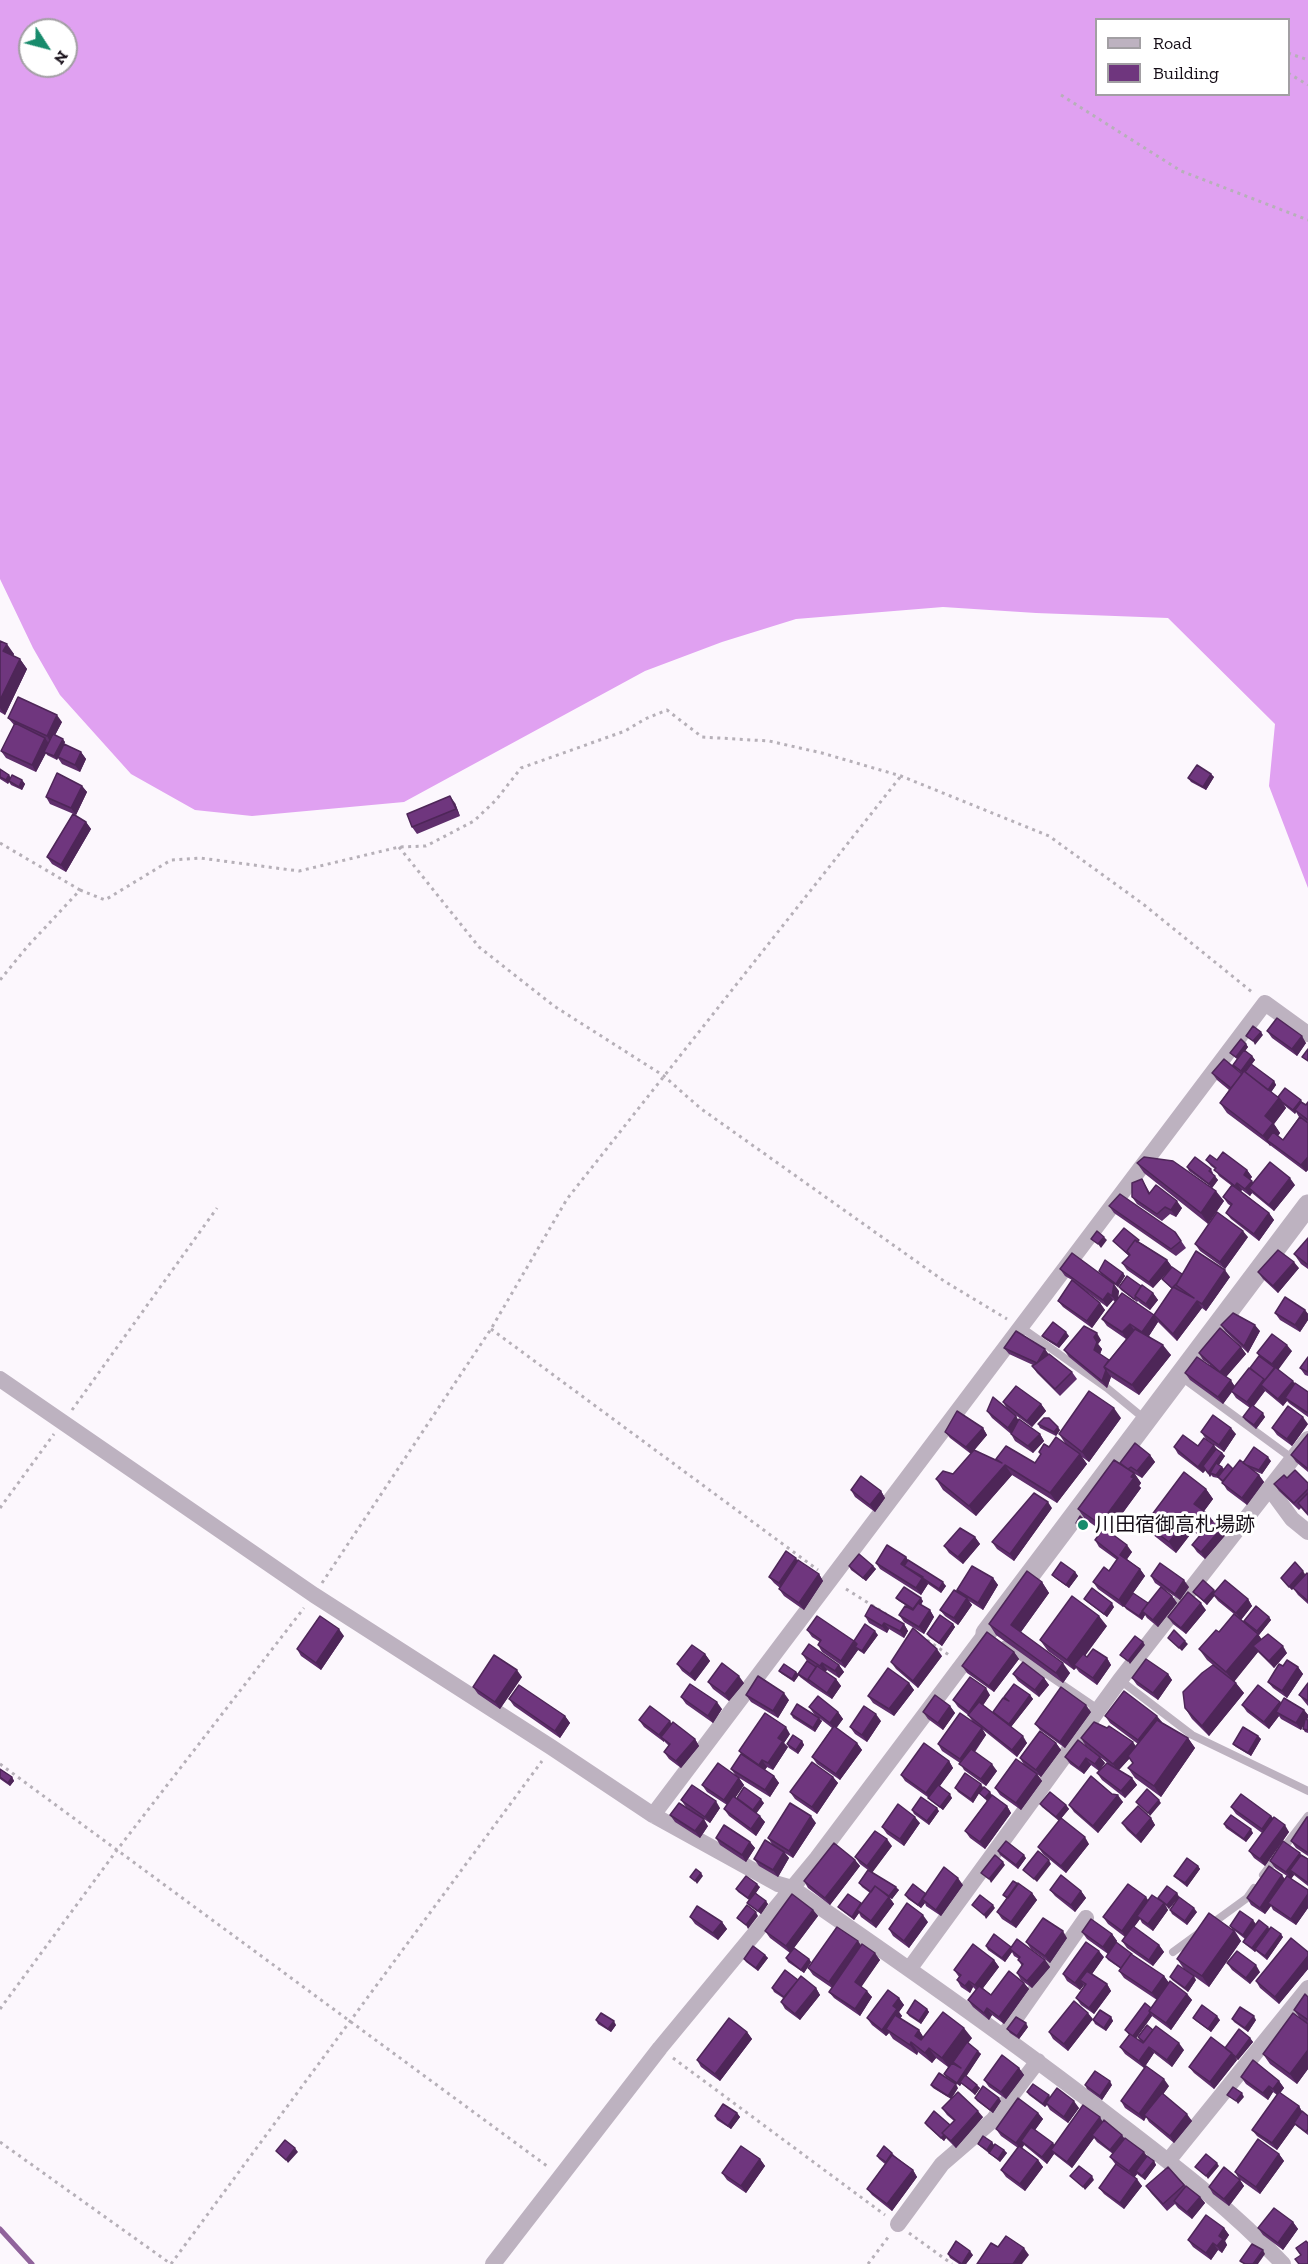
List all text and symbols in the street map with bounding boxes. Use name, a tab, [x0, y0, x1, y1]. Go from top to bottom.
north arrow	[18, 18, 78, 78]
legend	[1095, 18, 1290, 96]
text: Road	[1153, 32, 1192, 54]
text: N	[50, 47, 73, 68]
text: Building	[1153, 62, 1219, 84]
place label: 川田宿御高札場跡	[1095, 1513, 1255, 1537]
marker: 川田宿御高札場跡	[1076, 1518, 1090, 1532]

